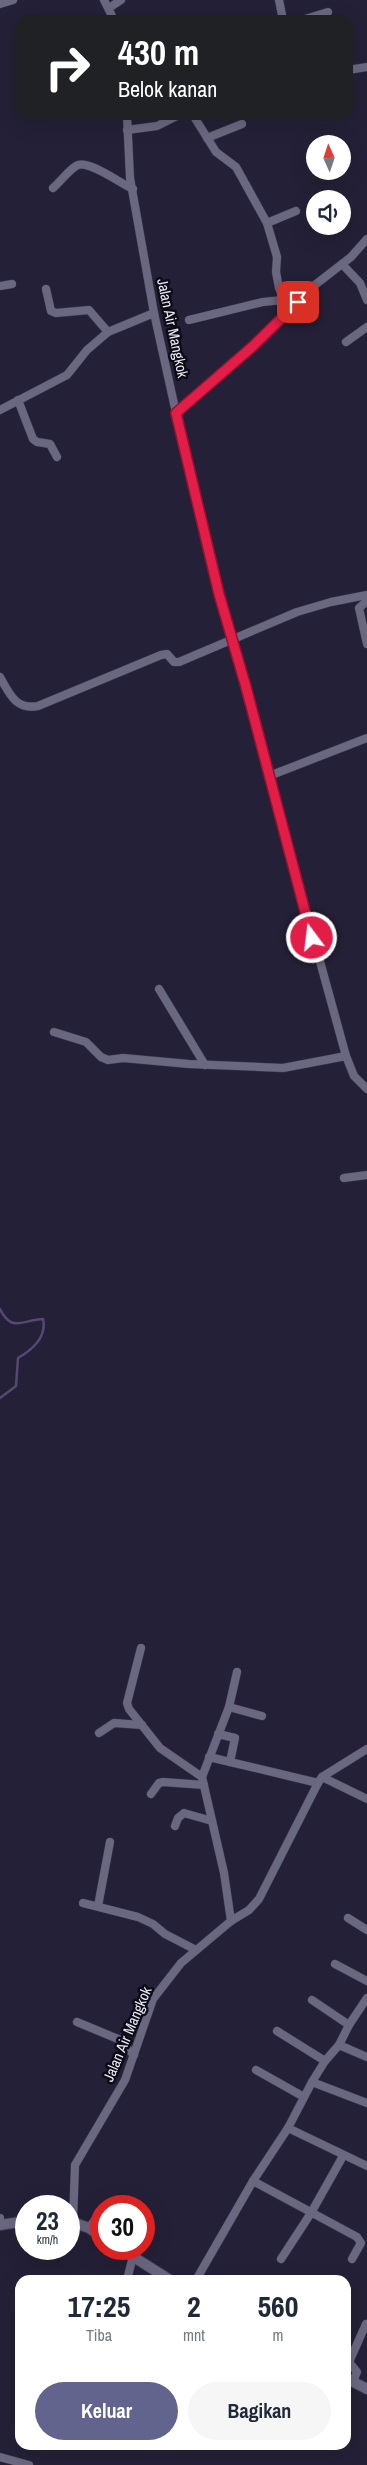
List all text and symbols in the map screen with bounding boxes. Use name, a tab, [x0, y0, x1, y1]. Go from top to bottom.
text: 430 m	[118, 29, 199, 76]
icon: right	[35, 35, 100, 100]
text: Belok kanan	[118, 74, 217, 104]
north arrow	[306, 135, 351, 180]
map controls	[306, 135, 351, 235]
button: sound	[306, 190, 351, 235]
street label: Jalan Air Mangkok	[152, 276, 194, 380]
pin	[277, 281, 319, 323]
icon: arrive	[284, 288, 312, 316]
position arrow	[285, 911, 337, 963]
street label: Jalan Air Mangkok	[98, 1983, 157, 2085]
speed limit sign: 30	[90, 2195, 155, 2260]
text: 23	[36, 2204, 59, 2238]
text: km/h	[37, 2232, 58, 2248]
text: 17:25	[68, 2286, 130, 2326]
text: 2	[187, 2286, 201, 2326]
text: 560	[257, 2286, 298, 2326]
text: Tiba	[86, 2324, 112, 2346]
text: mnt	[183, 2324, 205, 2346]
text: m	[272, 2324, 283, 2346]
button: Keluar	[35, 2382, 178, 2440]
button: Bagikan	[188, 2382, 331, 2440]

